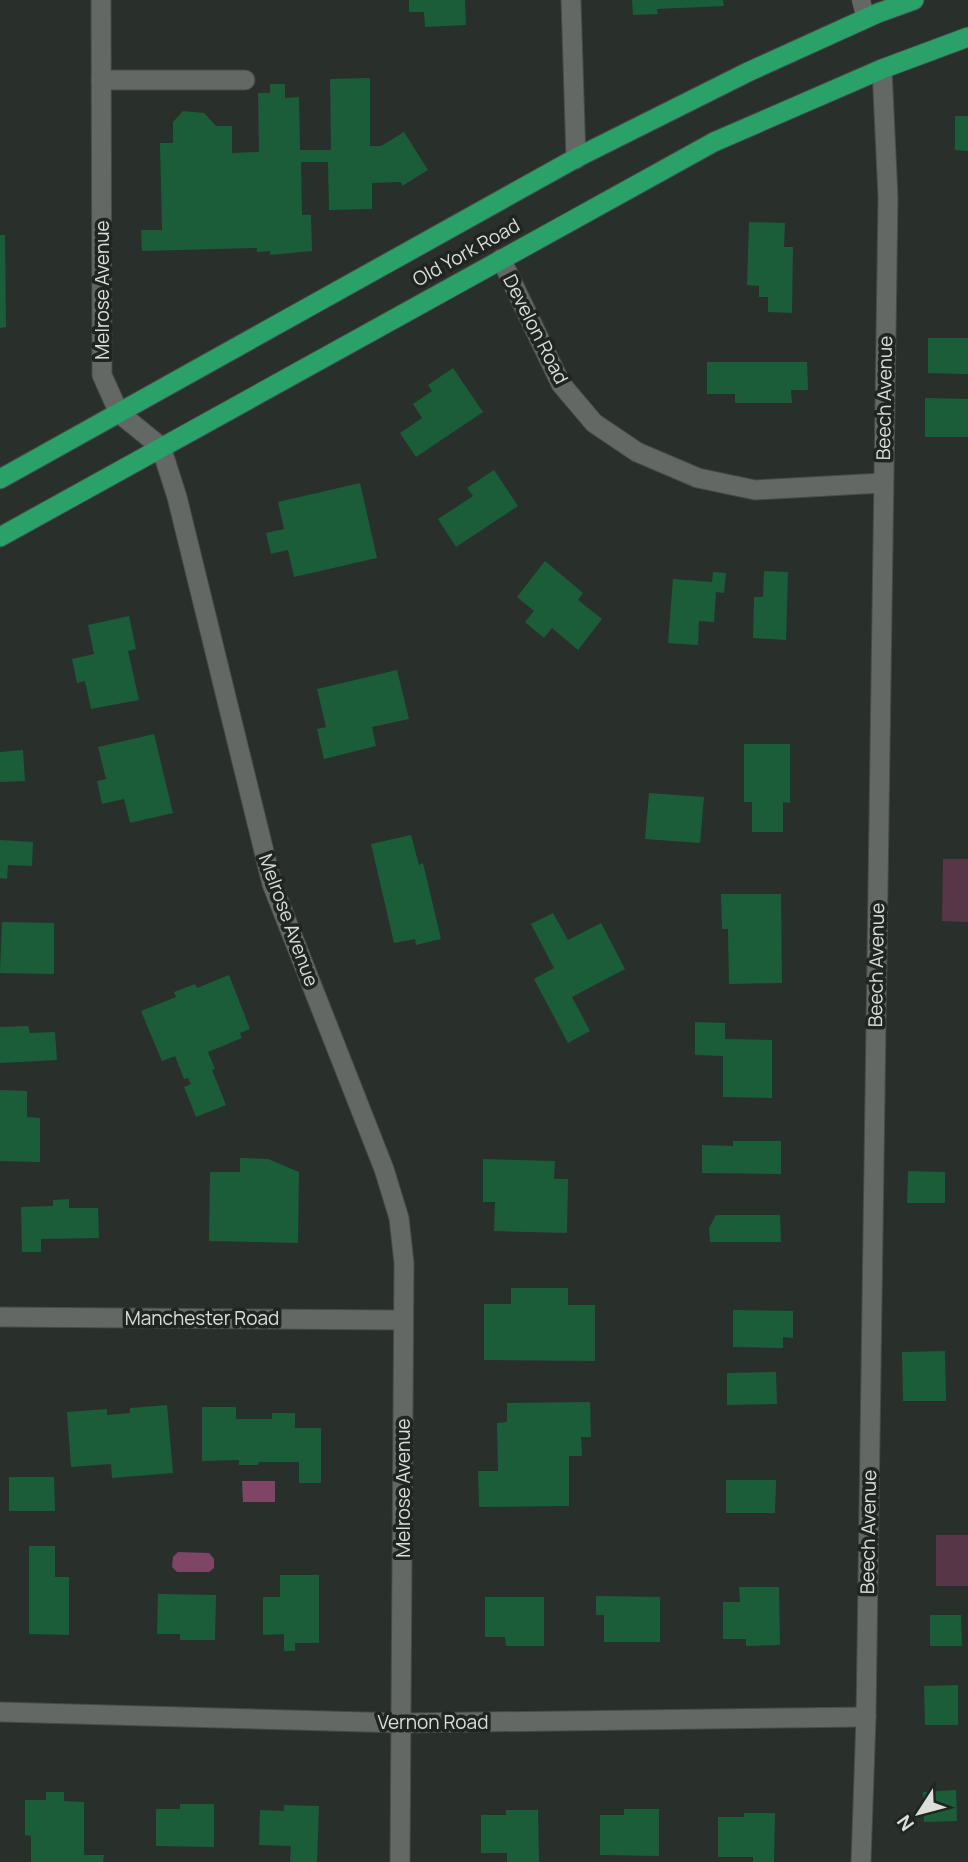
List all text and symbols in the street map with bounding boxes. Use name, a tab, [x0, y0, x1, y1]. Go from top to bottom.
street label: Old York Road	[408, 212, 524, 292]
street label: Melrose Avenue	[89, 220, 115, 360]
street label: Develon Road	[497, 270, 575, 388]
street label: Beech Avenue	[870, 336, 898, 460]
street label: Melrose Avenue	[253, 850, 325, 990]
street label: Beech Avenue	[862, 903, 890, 1027]
street label: Manchester Road	[125, 1305, 279, 1331]
street label: Melrose Avenue	[390, 1418, 416, 1558]
street label: Beech Avenue	[854, 1470, 882, 1594]
street label: Vernon Road	[378, 1709, 488, 1735]
north arrow	[884, 1778, 954, 1848]
text: N	[891, 1810, 920, 1836]

